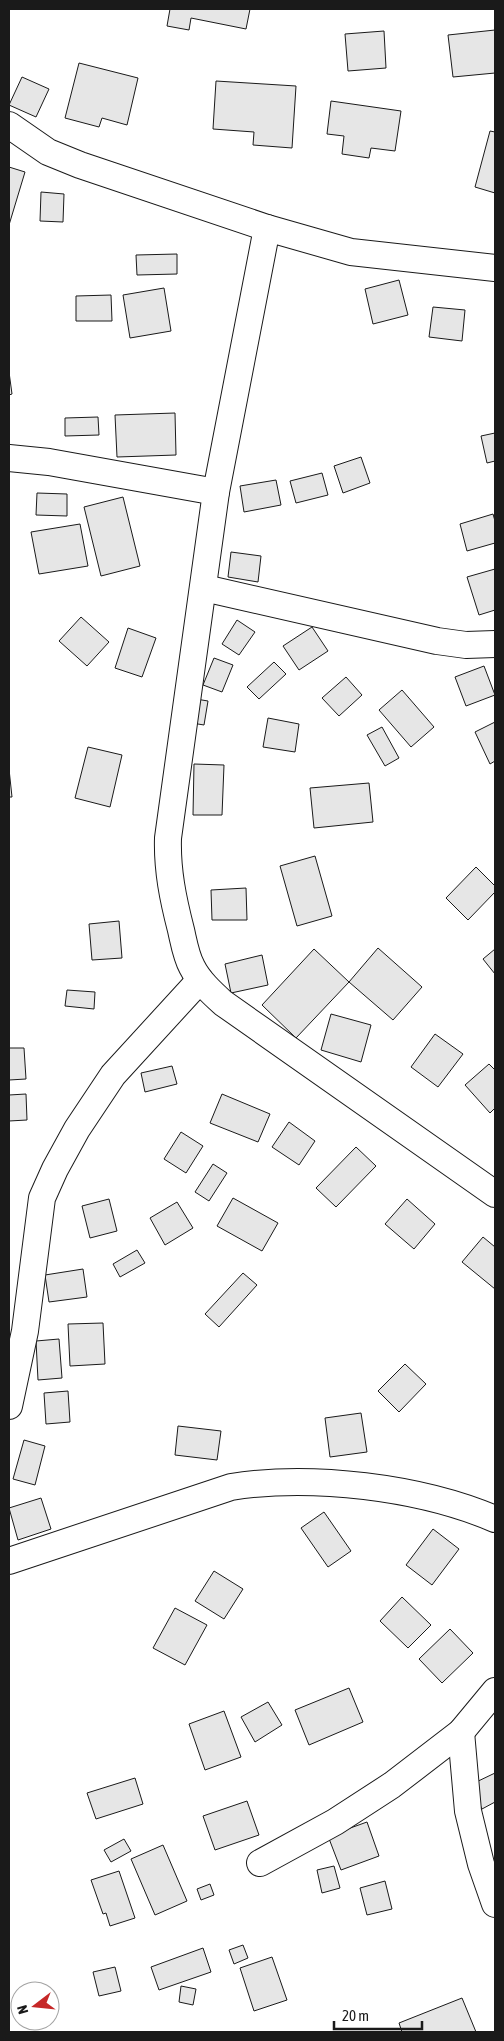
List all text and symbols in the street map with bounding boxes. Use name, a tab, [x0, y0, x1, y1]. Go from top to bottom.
north arrow	[10, 1981, 60, 2031]
scale bar	[334, 1998, 422, 2030]
text: N	[14, 2003, 31, 2016]
text: 20 m	[342, 2007, 369, 2024]

